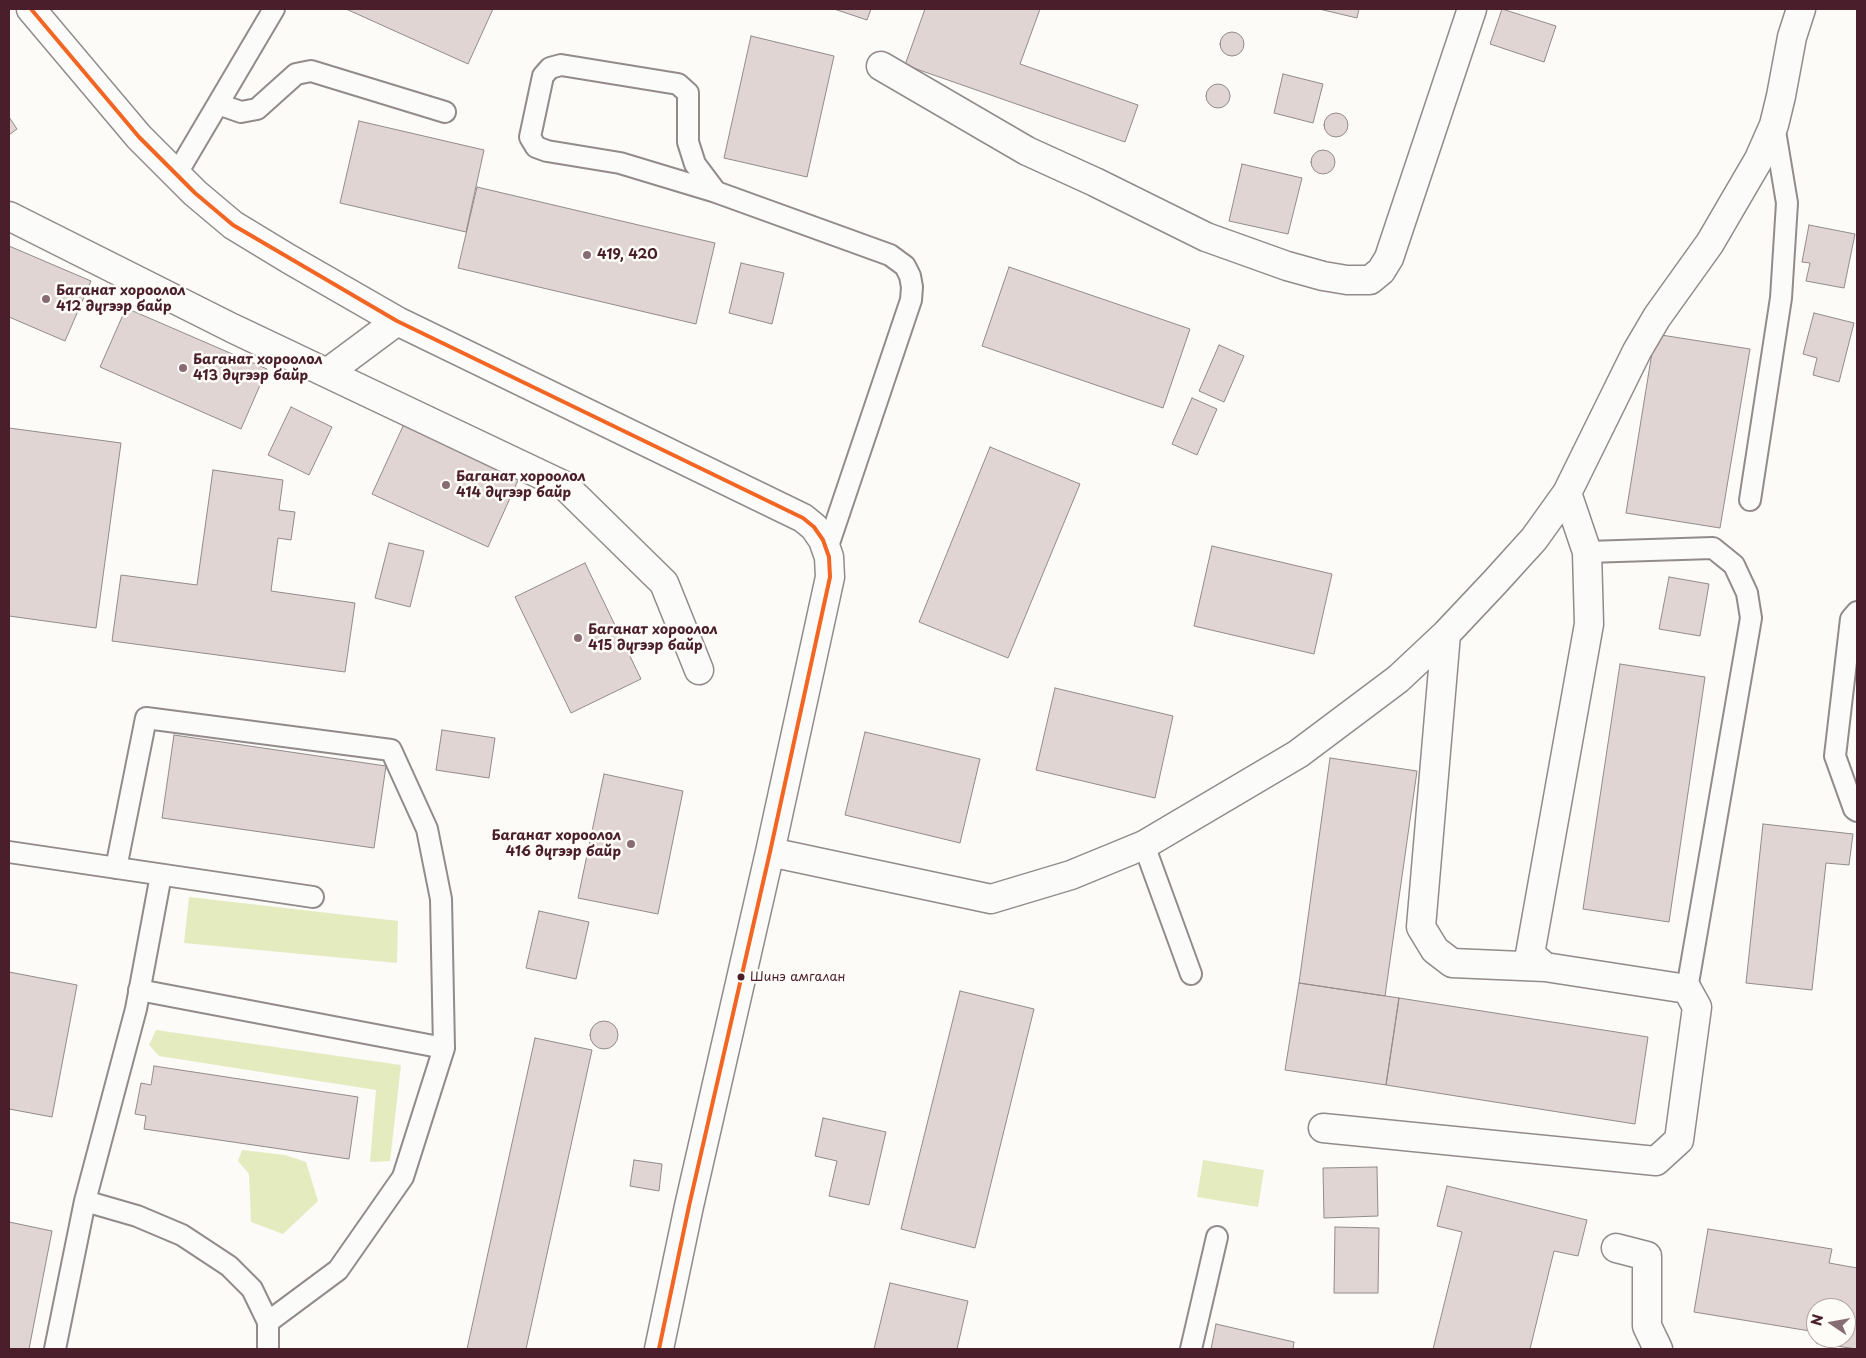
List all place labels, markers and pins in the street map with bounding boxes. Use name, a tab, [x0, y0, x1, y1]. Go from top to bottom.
place label: 419, 420	[597, 247, 658, 263]
marker: 419, 420	[581, 249, 593, 261]
place label: Баганат хороолол 412 дүгээр байр	[56, 283, 186, 316]
marker: Баганат хороолол 412 дүгээр байр	[40, 293, 52, 305]
place label: Баганат хороолол 413 дүгээр байр	[193, 352, 323, 384]
marker: Баганат хороолол 413 дүгээр байр	[177, 362, 189, 374]
place label: Баганат хороолол 414 дүгээр байр	[456, 469, 586, 502]
marker: Баганат хороолол 414 дүгээр байр	[440, 479, 452, 491]
place label: Баганат хороолол 415 дүгээр байр	[588, 622, 718, 654]
marker: Баганат хороолол 415 дүгээр байр	[572, 632, 584, 644]
place label: Баганат хороолол 416 дүгээр байр	[491, 828, 621, 860]
marker: Баганат хороолол 416 дүгээр байр	[625, 838, 637, 850]
place label: Шинэ амгалан	[750, 969, 845, 985]
marker: Шинэ амгалан	[736, 972, 746, 982]

